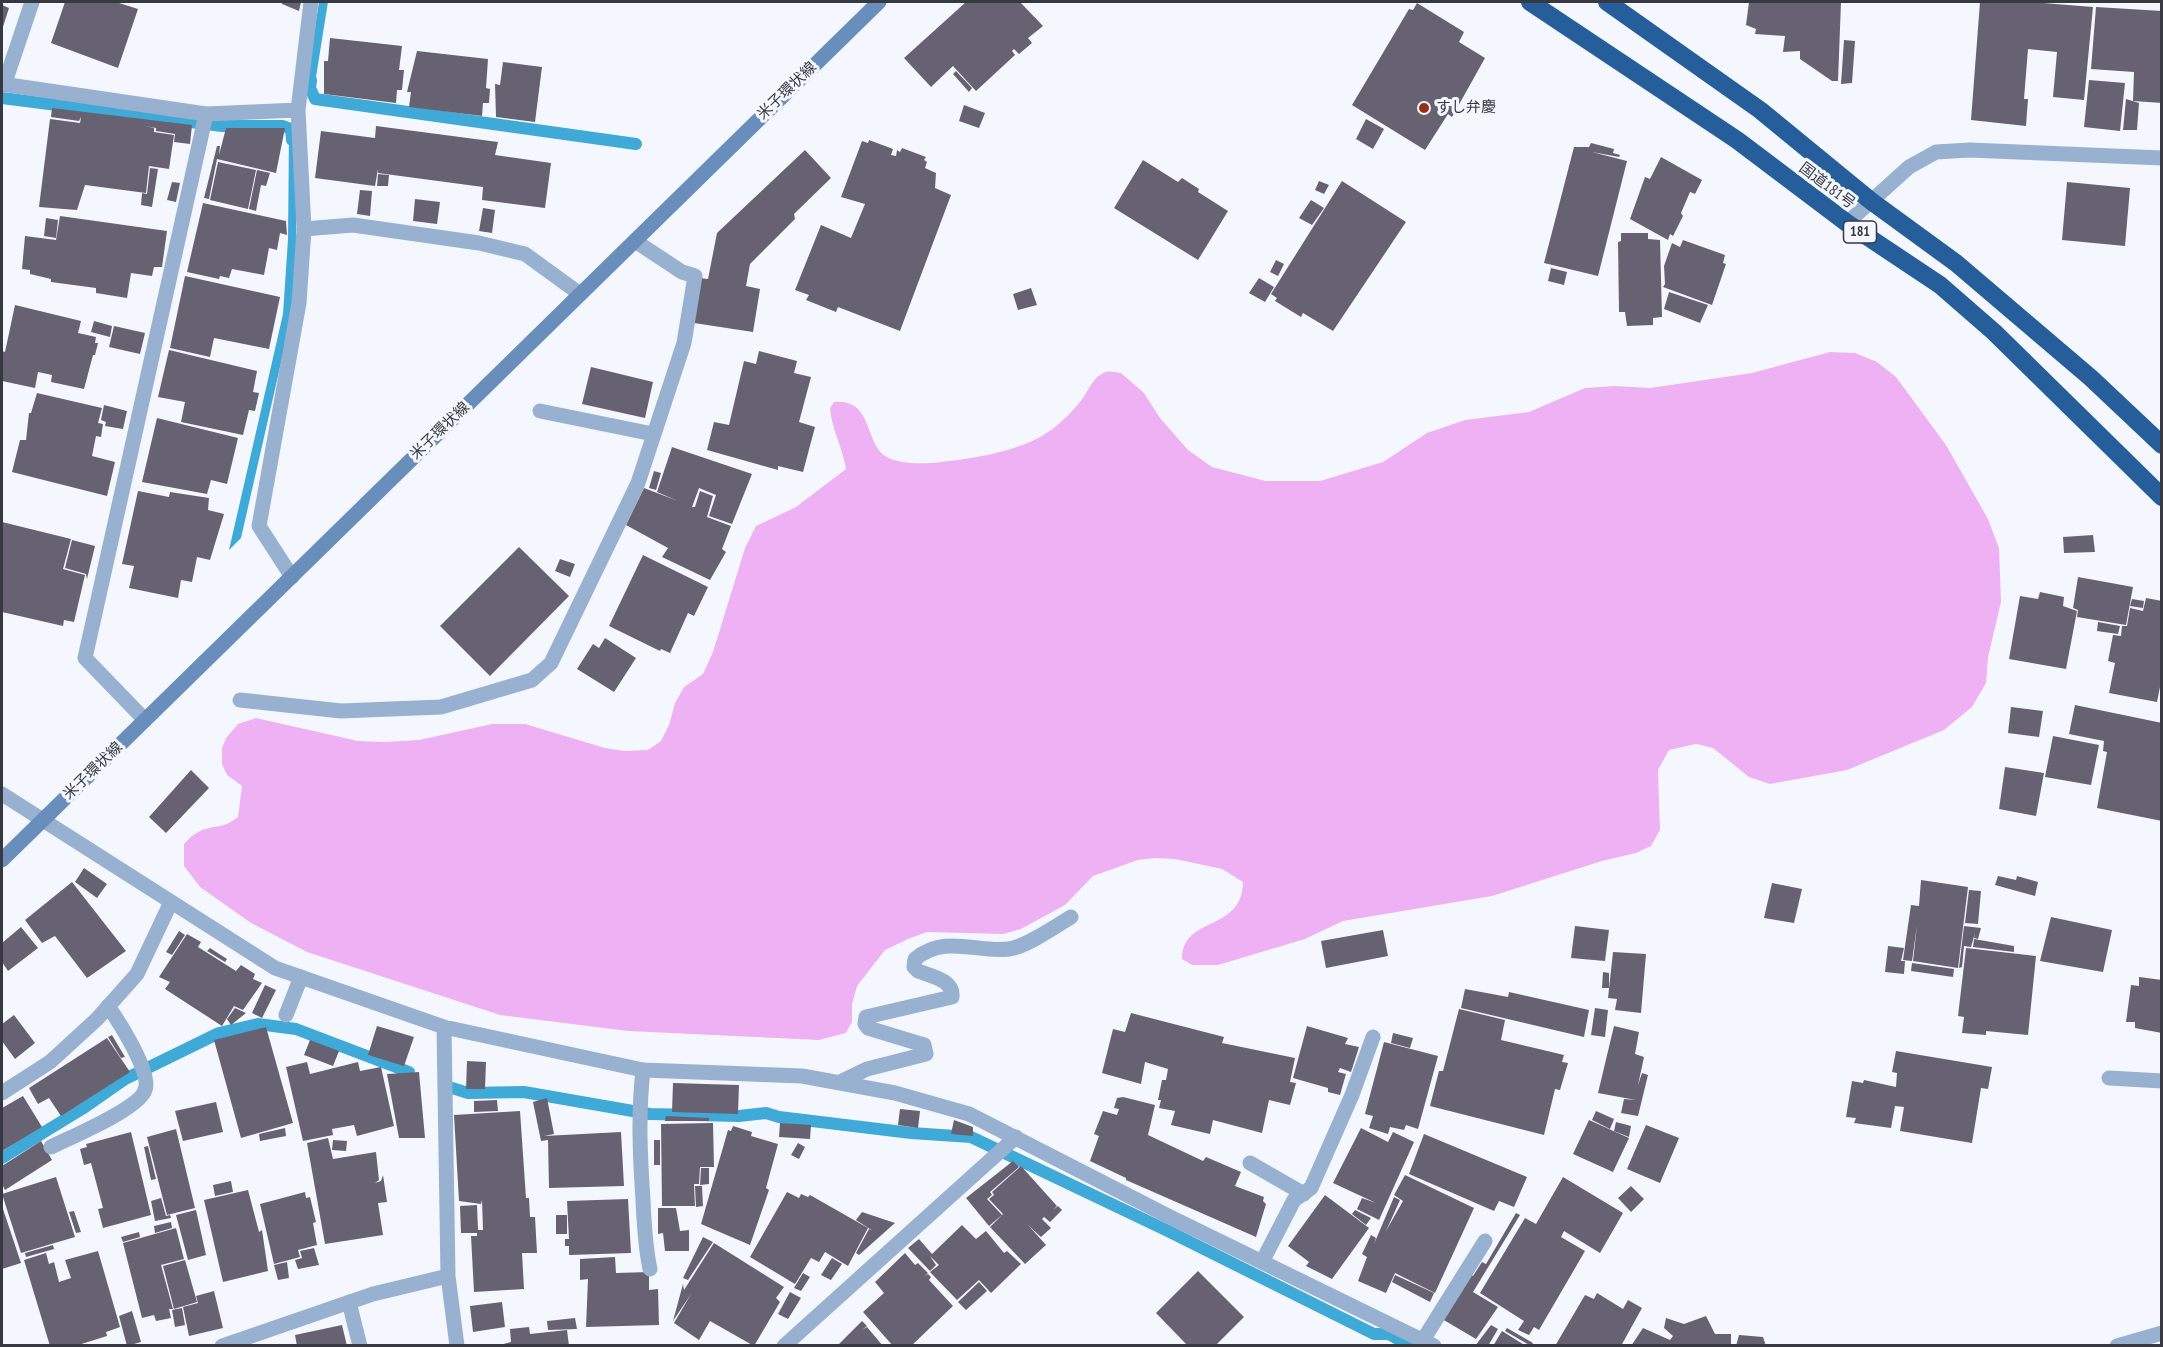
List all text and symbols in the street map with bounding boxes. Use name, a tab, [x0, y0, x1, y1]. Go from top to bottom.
street label: 米子環状線	[754, 58, 820, 124]
place label: すし弁慶	[1436, 99, 1496, 117]
marker: すし弁慶	[1417, 101, 1431, 115]
street label: 国道181号	[1796, 159, 1858, 213]
road number: 181	[1844, 221, 1876, 243]
street label: 米子環状線	[407, 398, 473, 464]
street label: 米子環状線	[60, 738, 126, 804]

